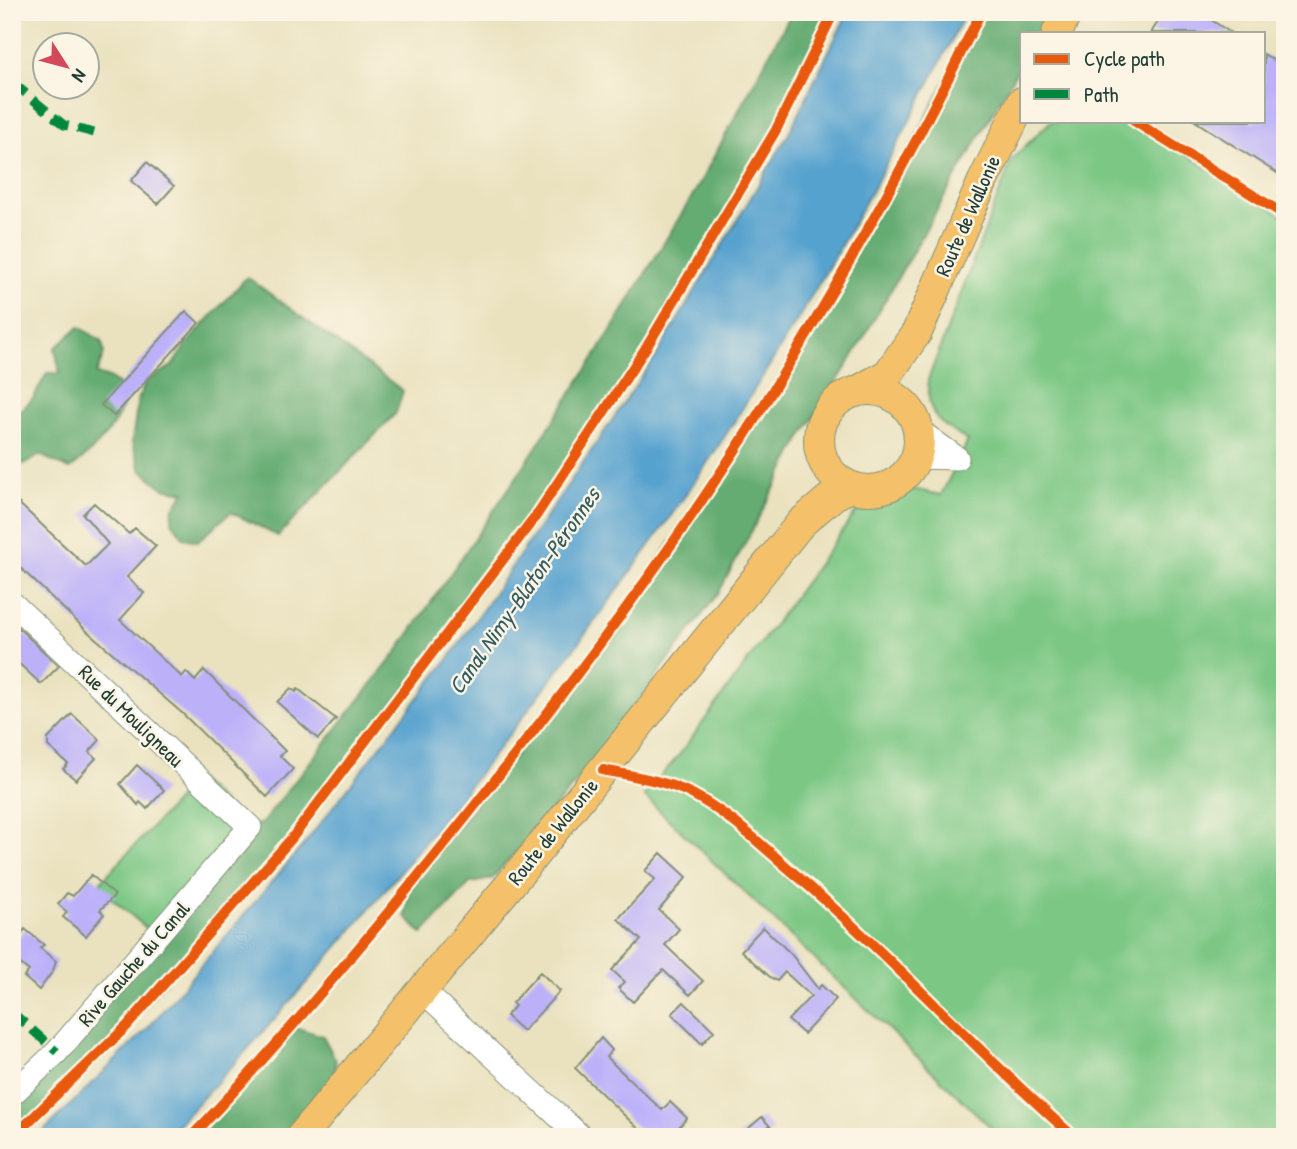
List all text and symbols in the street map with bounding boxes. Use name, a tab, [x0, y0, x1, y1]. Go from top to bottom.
north arrow	[32, 32, 102, 102]
legend	[1020, 32, 1266, 122]
text: Cycle path	[1084, 44, 1165, 73]
text: N	[66, 64, 93, 88]
text: Path	[1084, 80, 1119, 109]
street label: Route de Wallonie	[928, 151, 1007, 281]
water label: Canal Nimy-Blaton-Péronnes	[441, 480, 609, 701]
street label: Rue du Mouligneau	[72, 658, 191, 774]
street label: Route de Wallonie	[501, 772, 605, 891]
street label: Rive Gauche du Canal	[71, 895, 196, 1032]

